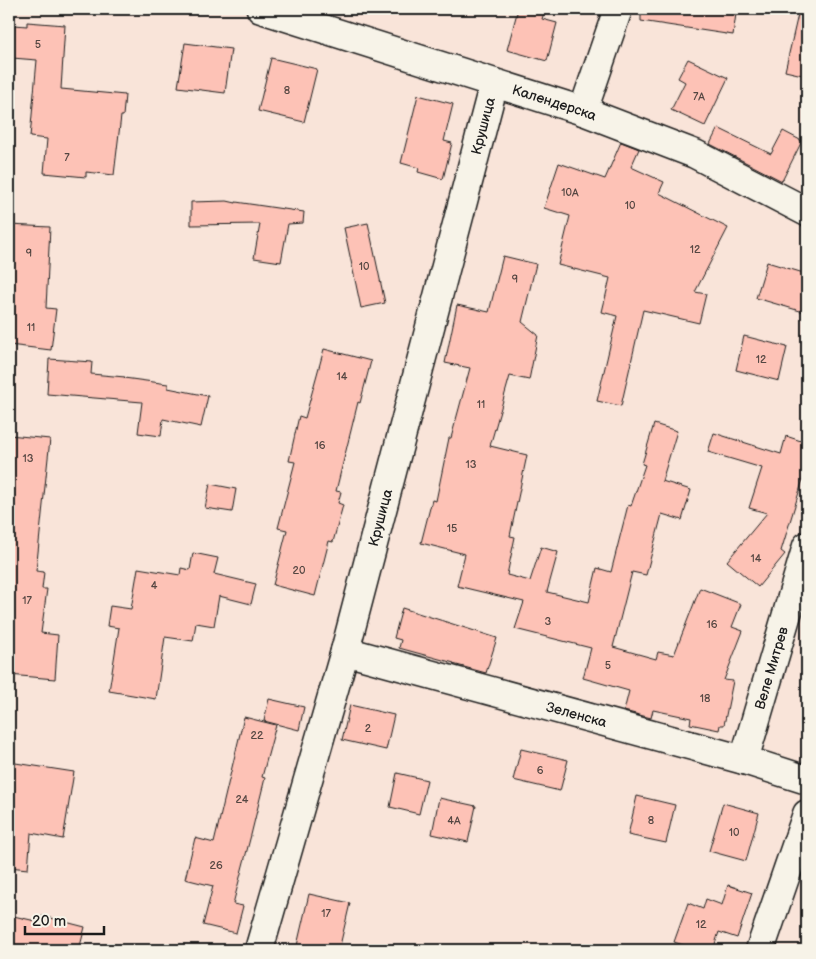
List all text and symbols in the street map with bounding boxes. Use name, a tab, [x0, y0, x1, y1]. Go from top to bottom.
house number: 5	[35, 38, 41, 51]
street label: Календерска	[510, 81, 600, 125]
house number: 8	[284, 84, 290, 97]
house number: 7А	[693, 90, 705, 103]
street label: Крушица	[468, 95, 499, 156]
house number: 7	[64, 151, 70, 164]
house number: 10А	[561, 186, 579, 199]
house number: 10	[625, 199, 636, 212]
house number: 12	[690, 243, 701, 256]
house number: 9	[26, 247, 32, 260]
house number: 10	[359, 260, 370, 273]
house number: 9	[512, 273, 518, 286]
house number: 11	[27, 321, 35, 334]
house number: 12	[756, 353, 767, 366]
house number: 14	[337, 370, 348, 383]
house number: 11	[477, 398, 485, 411]
house number: 16	[315, 439, 326, 452]
house number: 13	[22, 452, 34, 465]
house number: 13	[465, 458, 477, 471]
street label: Крушица	[365, 487, 396, 548]
house number: 15	[447, 522, 457, 535]
house number: 14	[751, 552, 762, 565]
house number: 20	[293, 564, 306, 577]
house number: 4	[151, 579, 158, 592]
house number: 17	[22, 594, 32, 607]
house number: 3	[545, 615, 552, 628]
house number: 16	[707, 618, 718, 631]
street label: Веле Митрев	[751, 624, 792, 711]
house number: 5	[605, 659, 611, 672]
house number: 18	[700, 692, 710, 705]
street label: Зеленска	[544, 698, 609, 731]
house number: 2	[365, 722, 372, 735]
house number: 22	[251, 729, 264, 742]
house number: 6	[537, 764, 544, 777]
house number: 24	[235, 793, 249, 806]
house number: 4А	[447, 814, 461, 827]
house number: 8	[648, 814, 654, 827]
house number: 10	[729, 826, 740, 839]
house number: 26	[209, 859, 223, 872]
scale bar	[25, 904, 104, 936]
house number: 17	[321, 907, 331, 920]
text: 20 m	[32, 912, 66, 931]
house number: 12	[696, 918, 707, 931]

